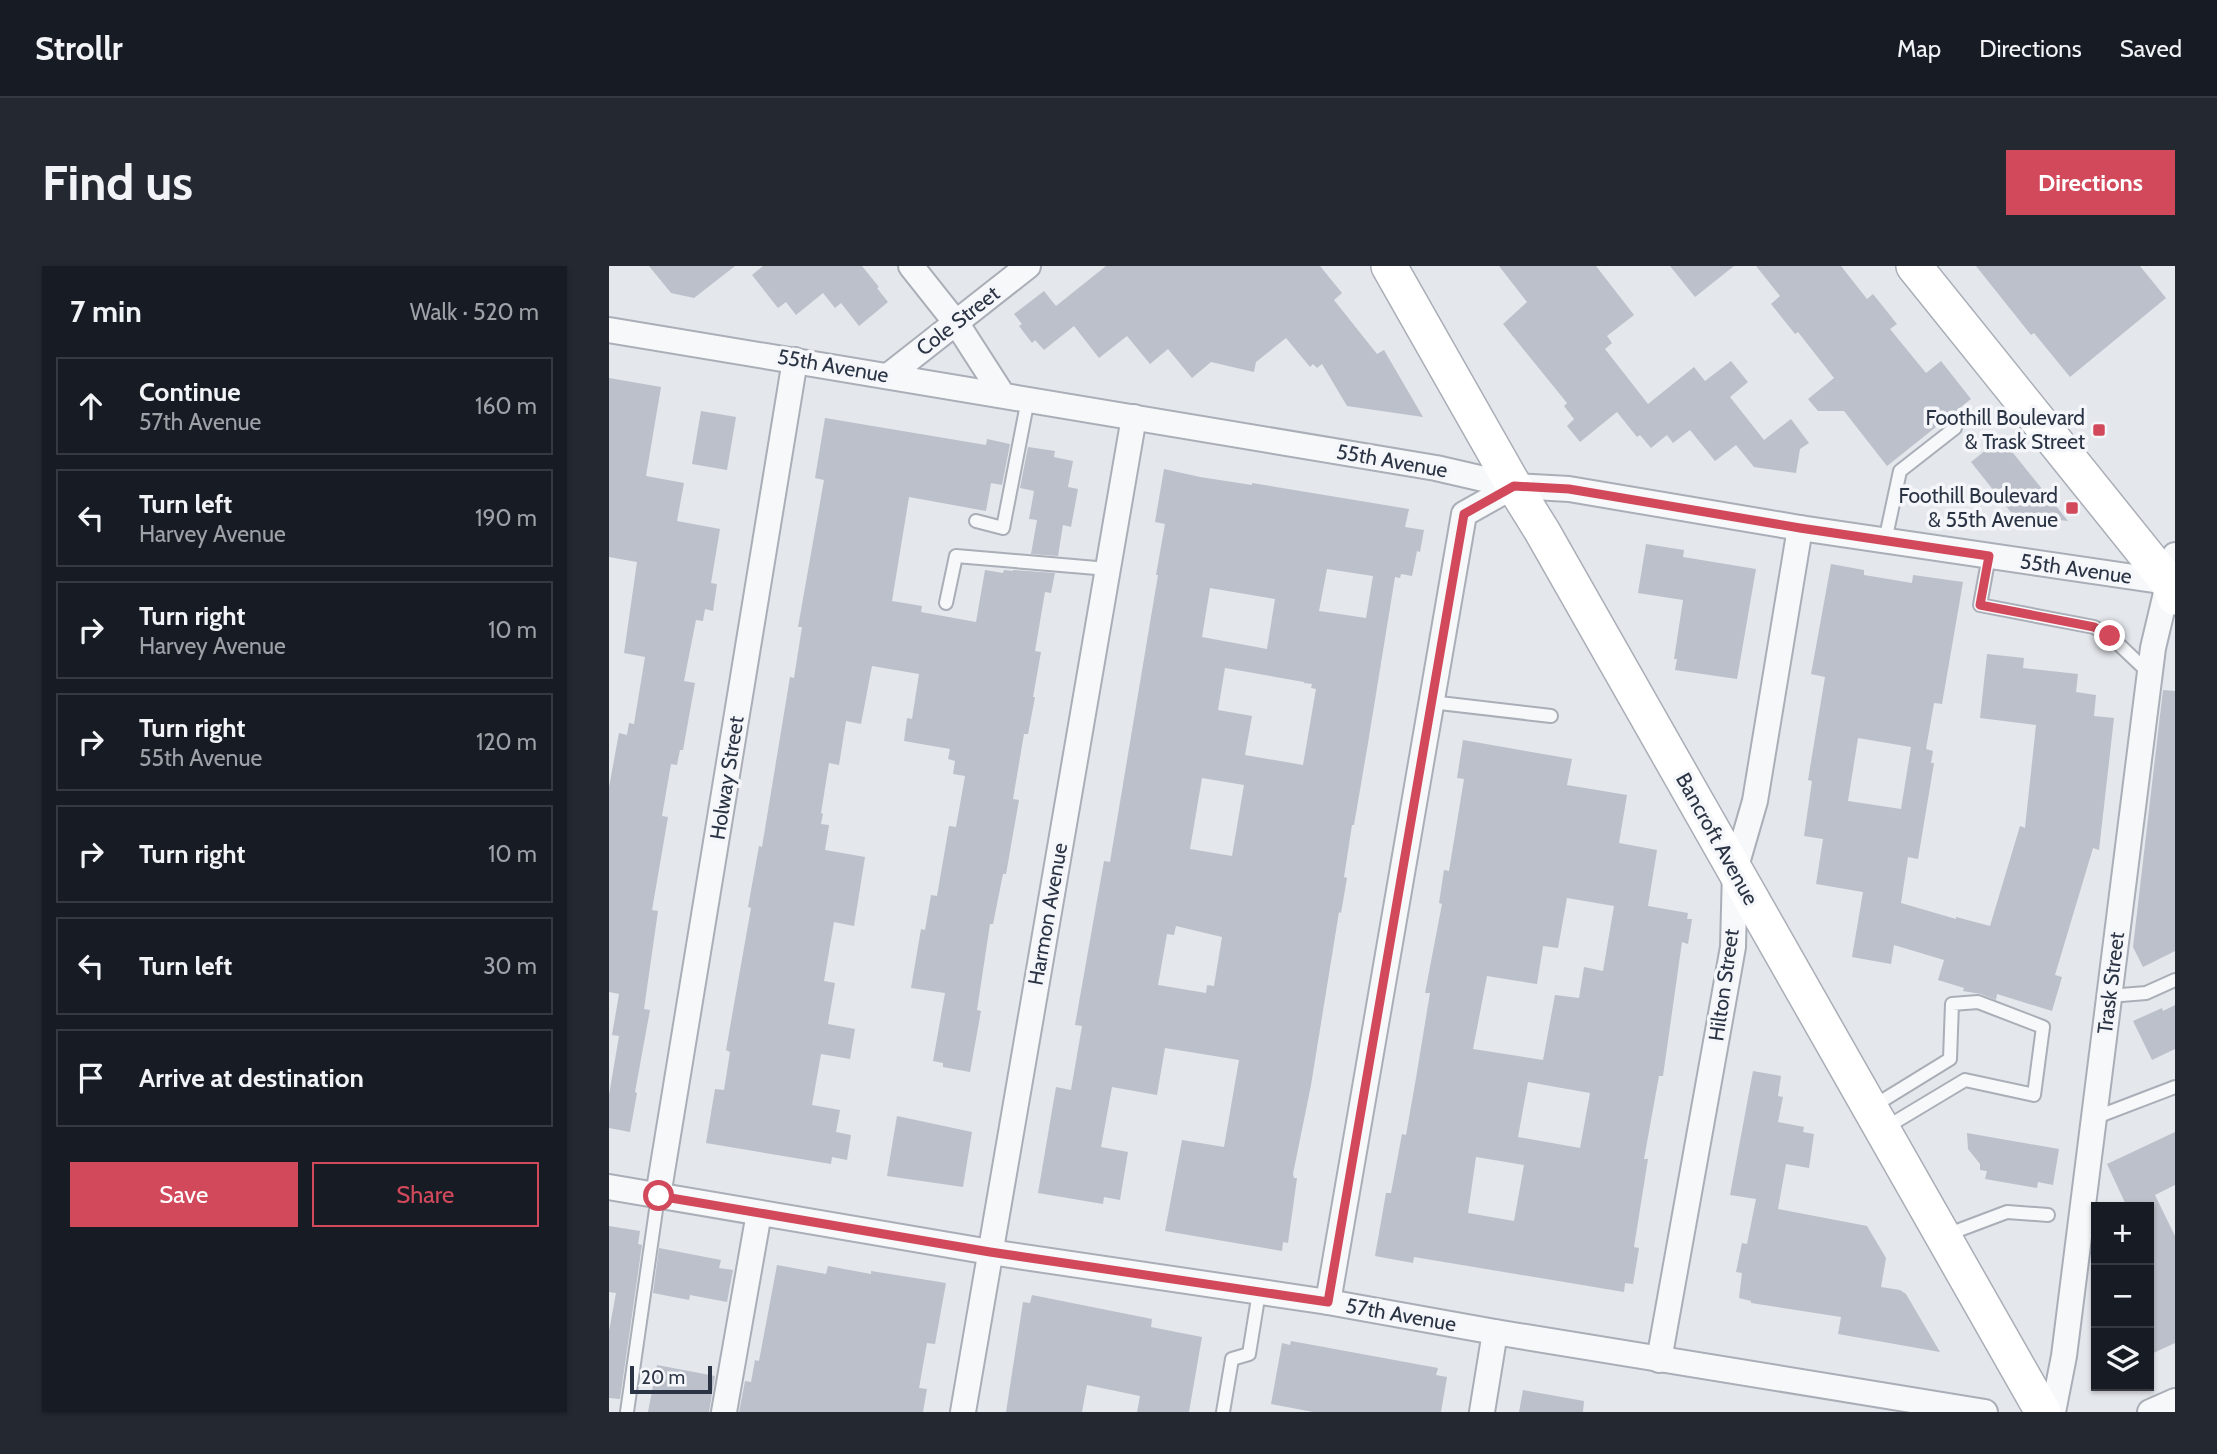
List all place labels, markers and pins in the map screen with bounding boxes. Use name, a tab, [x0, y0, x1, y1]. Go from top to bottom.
place label: Foothill Boulevard & Trask Street	[1926, 405, 2085, 454]
marker: Foothill Boulevard & Trask Street	[2091, 422, 2107, 438]
place label: Foothill Boulevard & 55th Avenue	[1899, 483, 2058, 532]
marker: Foothill Boulevard & 55th Avenue	[2064, 500, 2080, 516]

